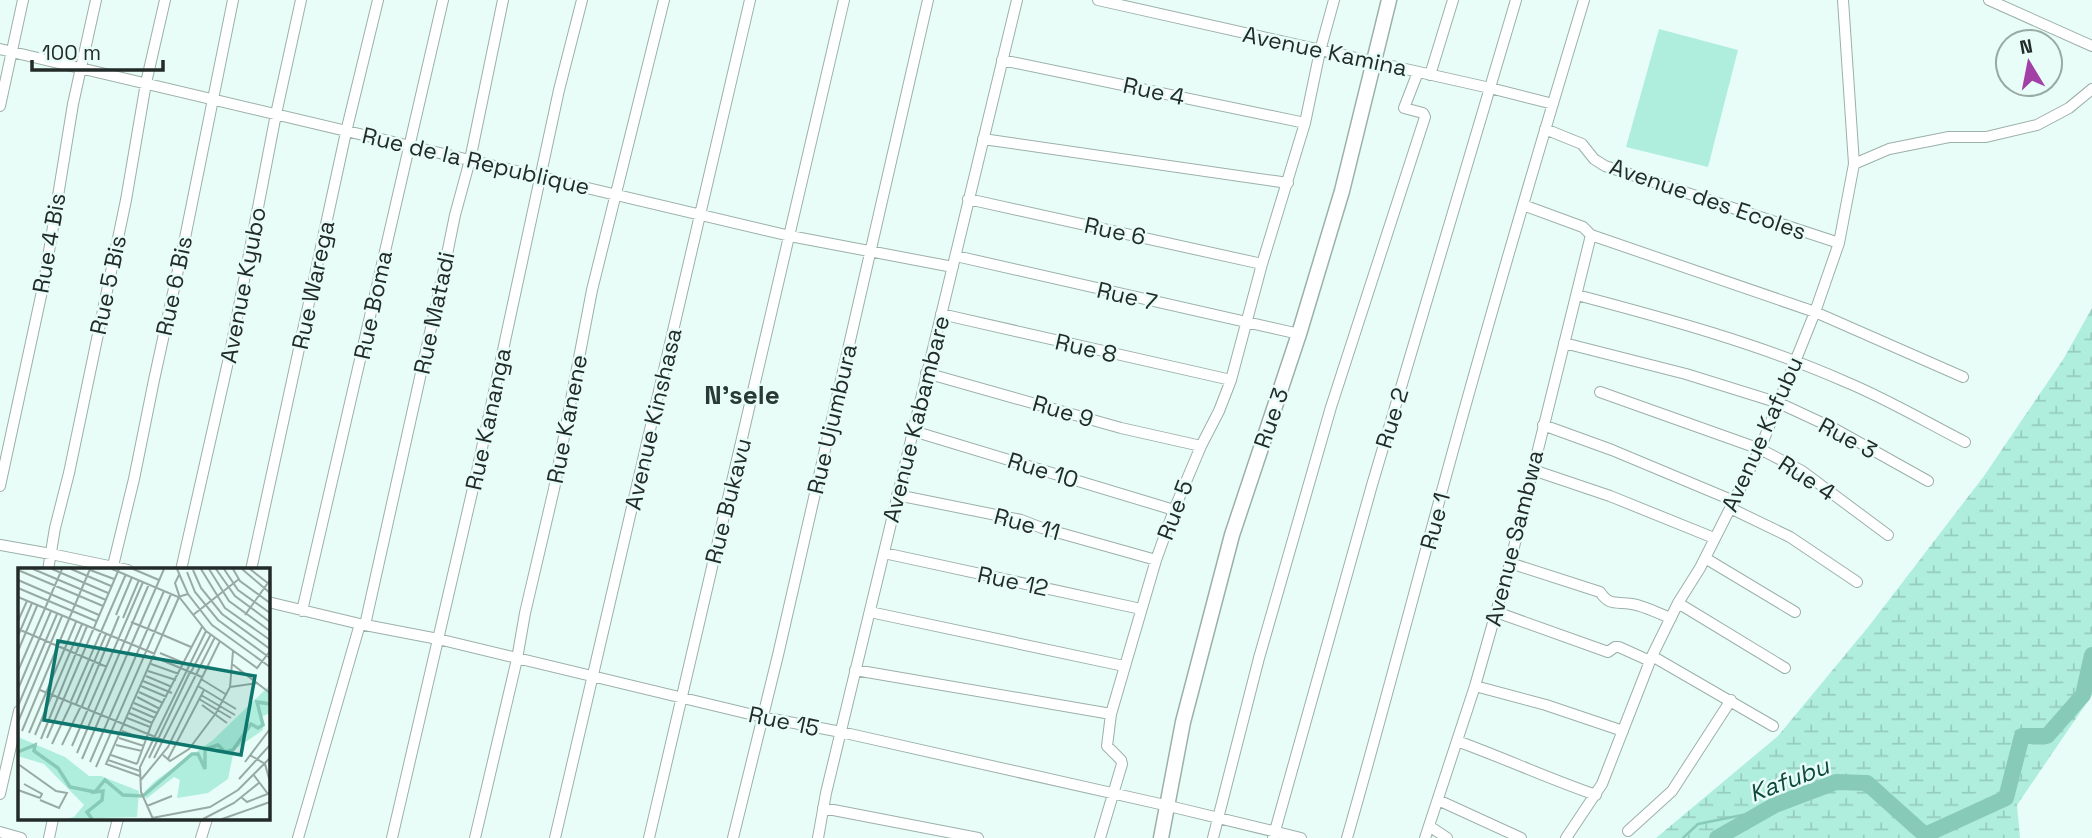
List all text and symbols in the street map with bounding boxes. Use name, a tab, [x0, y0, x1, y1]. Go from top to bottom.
street label: Avenue Kamina	[1240, 19, 1410, 83]
scale bar	[32, 28, 163, 72]
north arrow	[1994, 28, 2064, 98]
text: N	[2018, 33, 2035, 60]
text: 100 m	[42, 39, 101, 66]
street label: Rue 4	[1120, 70, 1188, 112]
street label: Rue de la Republique	[359, 120, 593, 202]
street label: Avenue des Ecoles	[1606, 151, 1810, 247]
street label: Rue 4 Bis	[25, 190, 73, 296]
street label: Avenue Kyubo	[213, 205, 273, 365]
street label: Rue 6	[1081, 210, 1149, 252]
street label: Rue Warega	[285, 218, 341, 352]
street label: Rue 5 Bis	[83, 233, 133, 337]
street label: Rue 6 Bis	[149, 233, 199, 339]
street label: Rue Boma	[347, 248, 399, 362]
street label: Rue Matadi	[406, 249, 462, 377]
street label: Rue 7	[1094, 275, 1160, 317]
street label: Avenue Kabambare	[876, 312, 956, 526]
street label: Avenue Kinshasa	[618, 325, 688, 513]
street label: Rue 8	[1052, 326, 1120, 370]
street label: Rue Ujumbura	[800, 341, 864, 497]
street label: Rue Kananga	[458, 345, 518, 493]
street label: Rue Kanene	[540, 352, 594, 486]
street label: Avenue Kafubu	[1714, 352, 1810, 516]
district label: N'sele	[704, 378, 780, 412]
street label: Rue 3	[1247, 384, 1295, 452]
street label: Rue 2	[1369, 384, 1415, 452]
street label: Rue 9	[1029, 388, 1097, 434]
street label: Rue 3	[1814, 410, 1882, 466]
street label: Rue Bukavu	[698, 435, 758, 567]
street label: Rue 10	[1004, 445, 1082, 495]
street label: Avenue Sambwa	[1478, 447, 1550, 629]
street label: Rue 4	[1773, 448, 1841, 508]
street label: Rue 5	[1150, 476, 1200, 544]
street label: Rue 1	[1413, 489, 1457, 553]
street label: Rue 11	[991, 501, 1063, 547]
street label: Rue 12	[975, 559, 1051, 603]
inset map	[18, 568, 270, 820]
street label: Rue 15	[746, 699, 822, 743]
water label: Kafubu	[1744, 750, 1834, 809]

